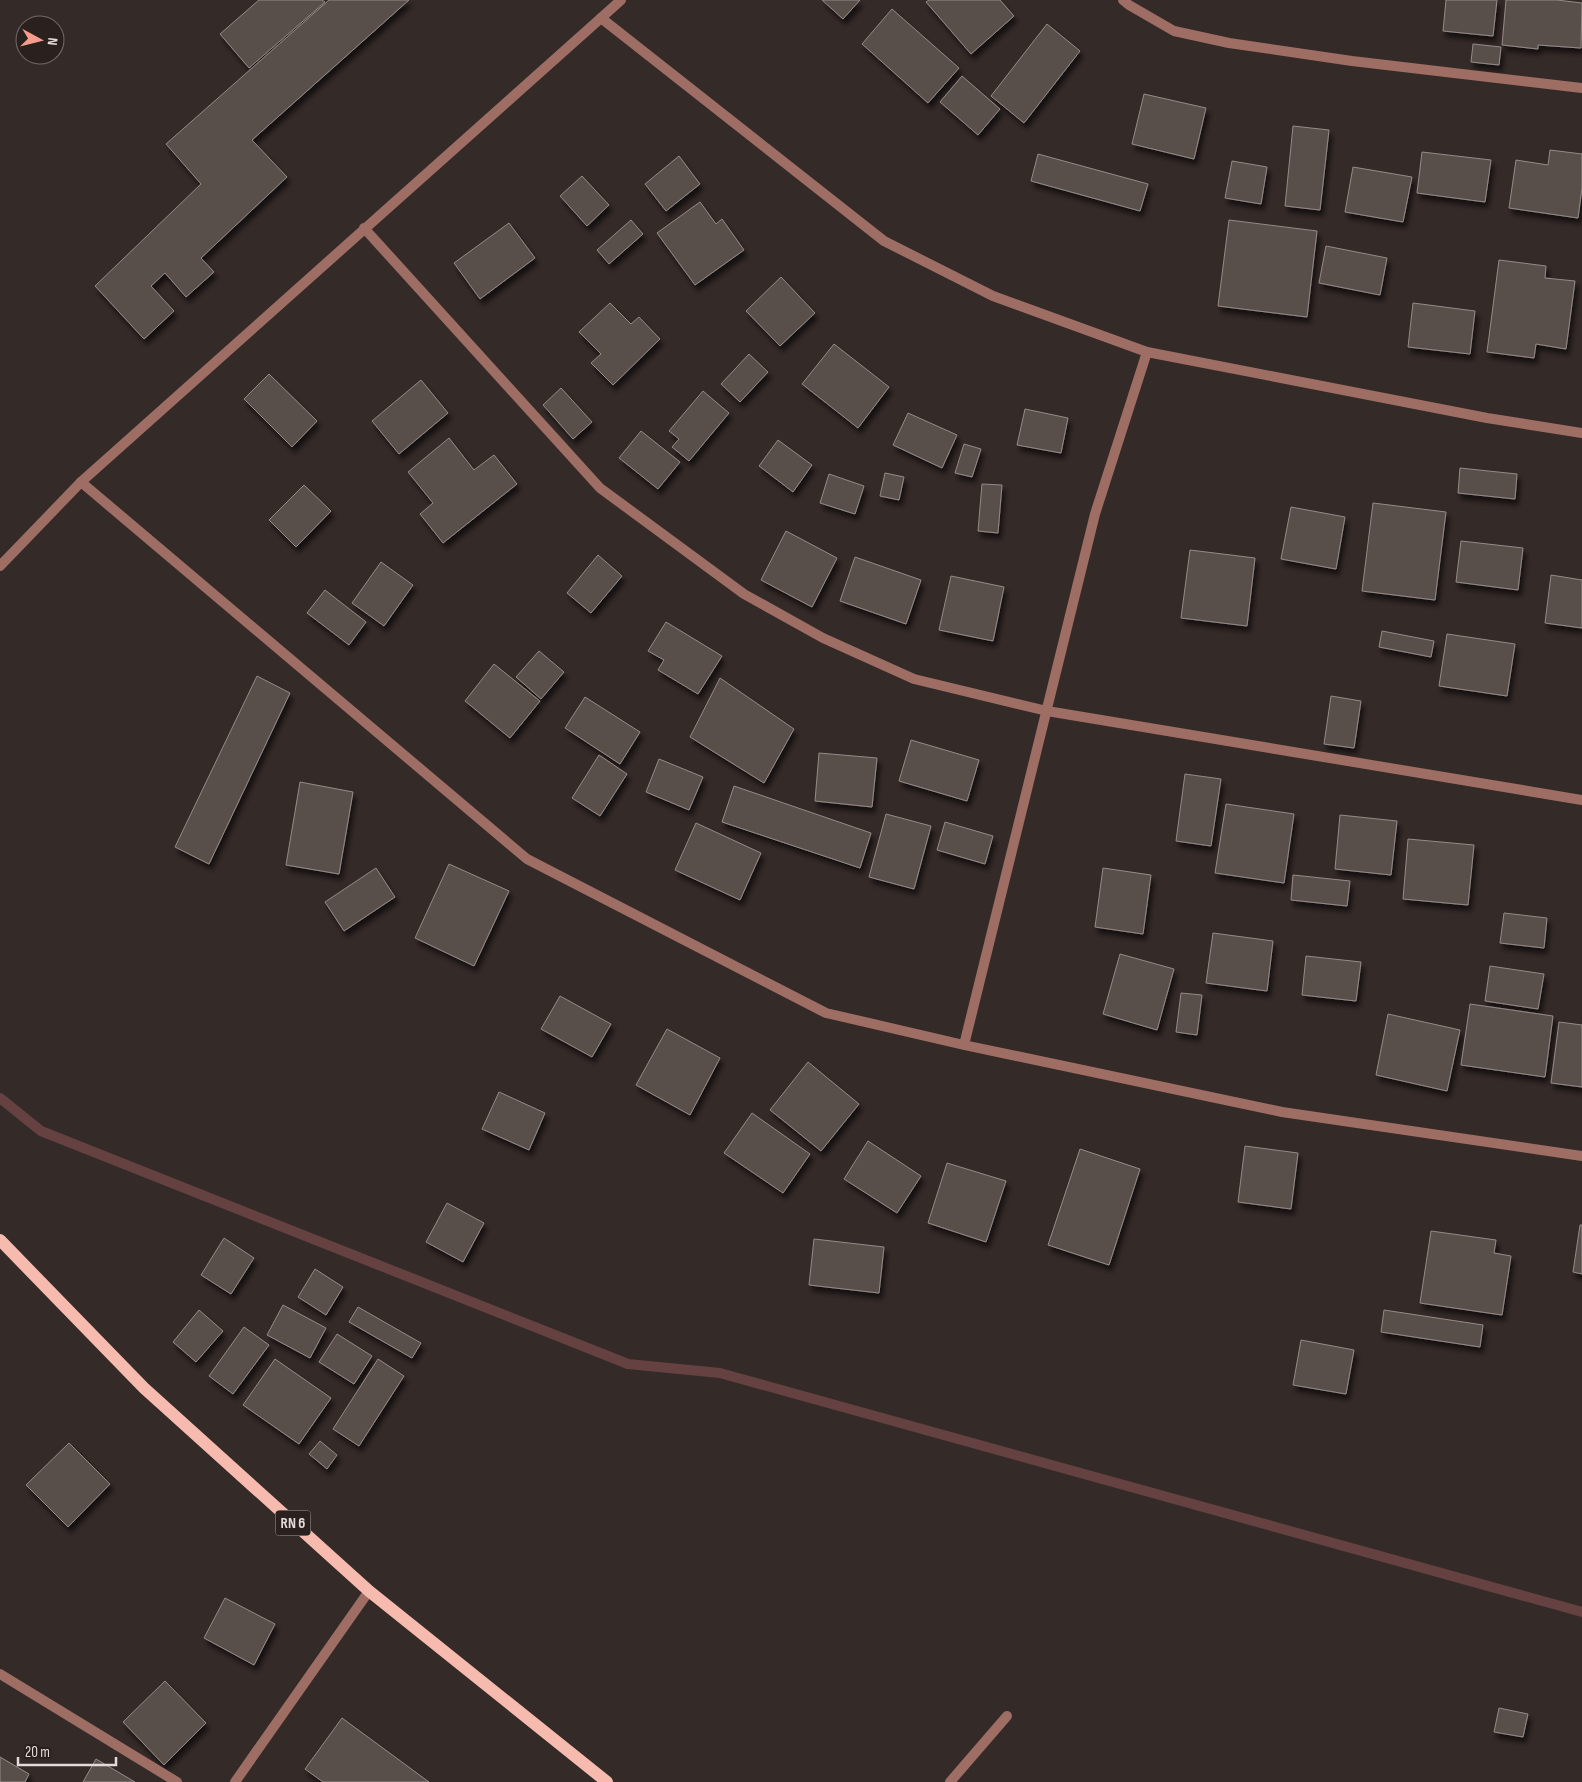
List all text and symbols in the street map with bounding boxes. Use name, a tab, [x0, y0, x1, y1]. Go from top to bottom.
north arrow	[15, 15, 65, 65]
text: N	[44, 37, 61, 46]
road number: RN 6	[276, 1510, 310, 1536]
scale bar	[18, 1734, 115, 1766]
text: 20 m	[25, 1743, 50, 1762]

